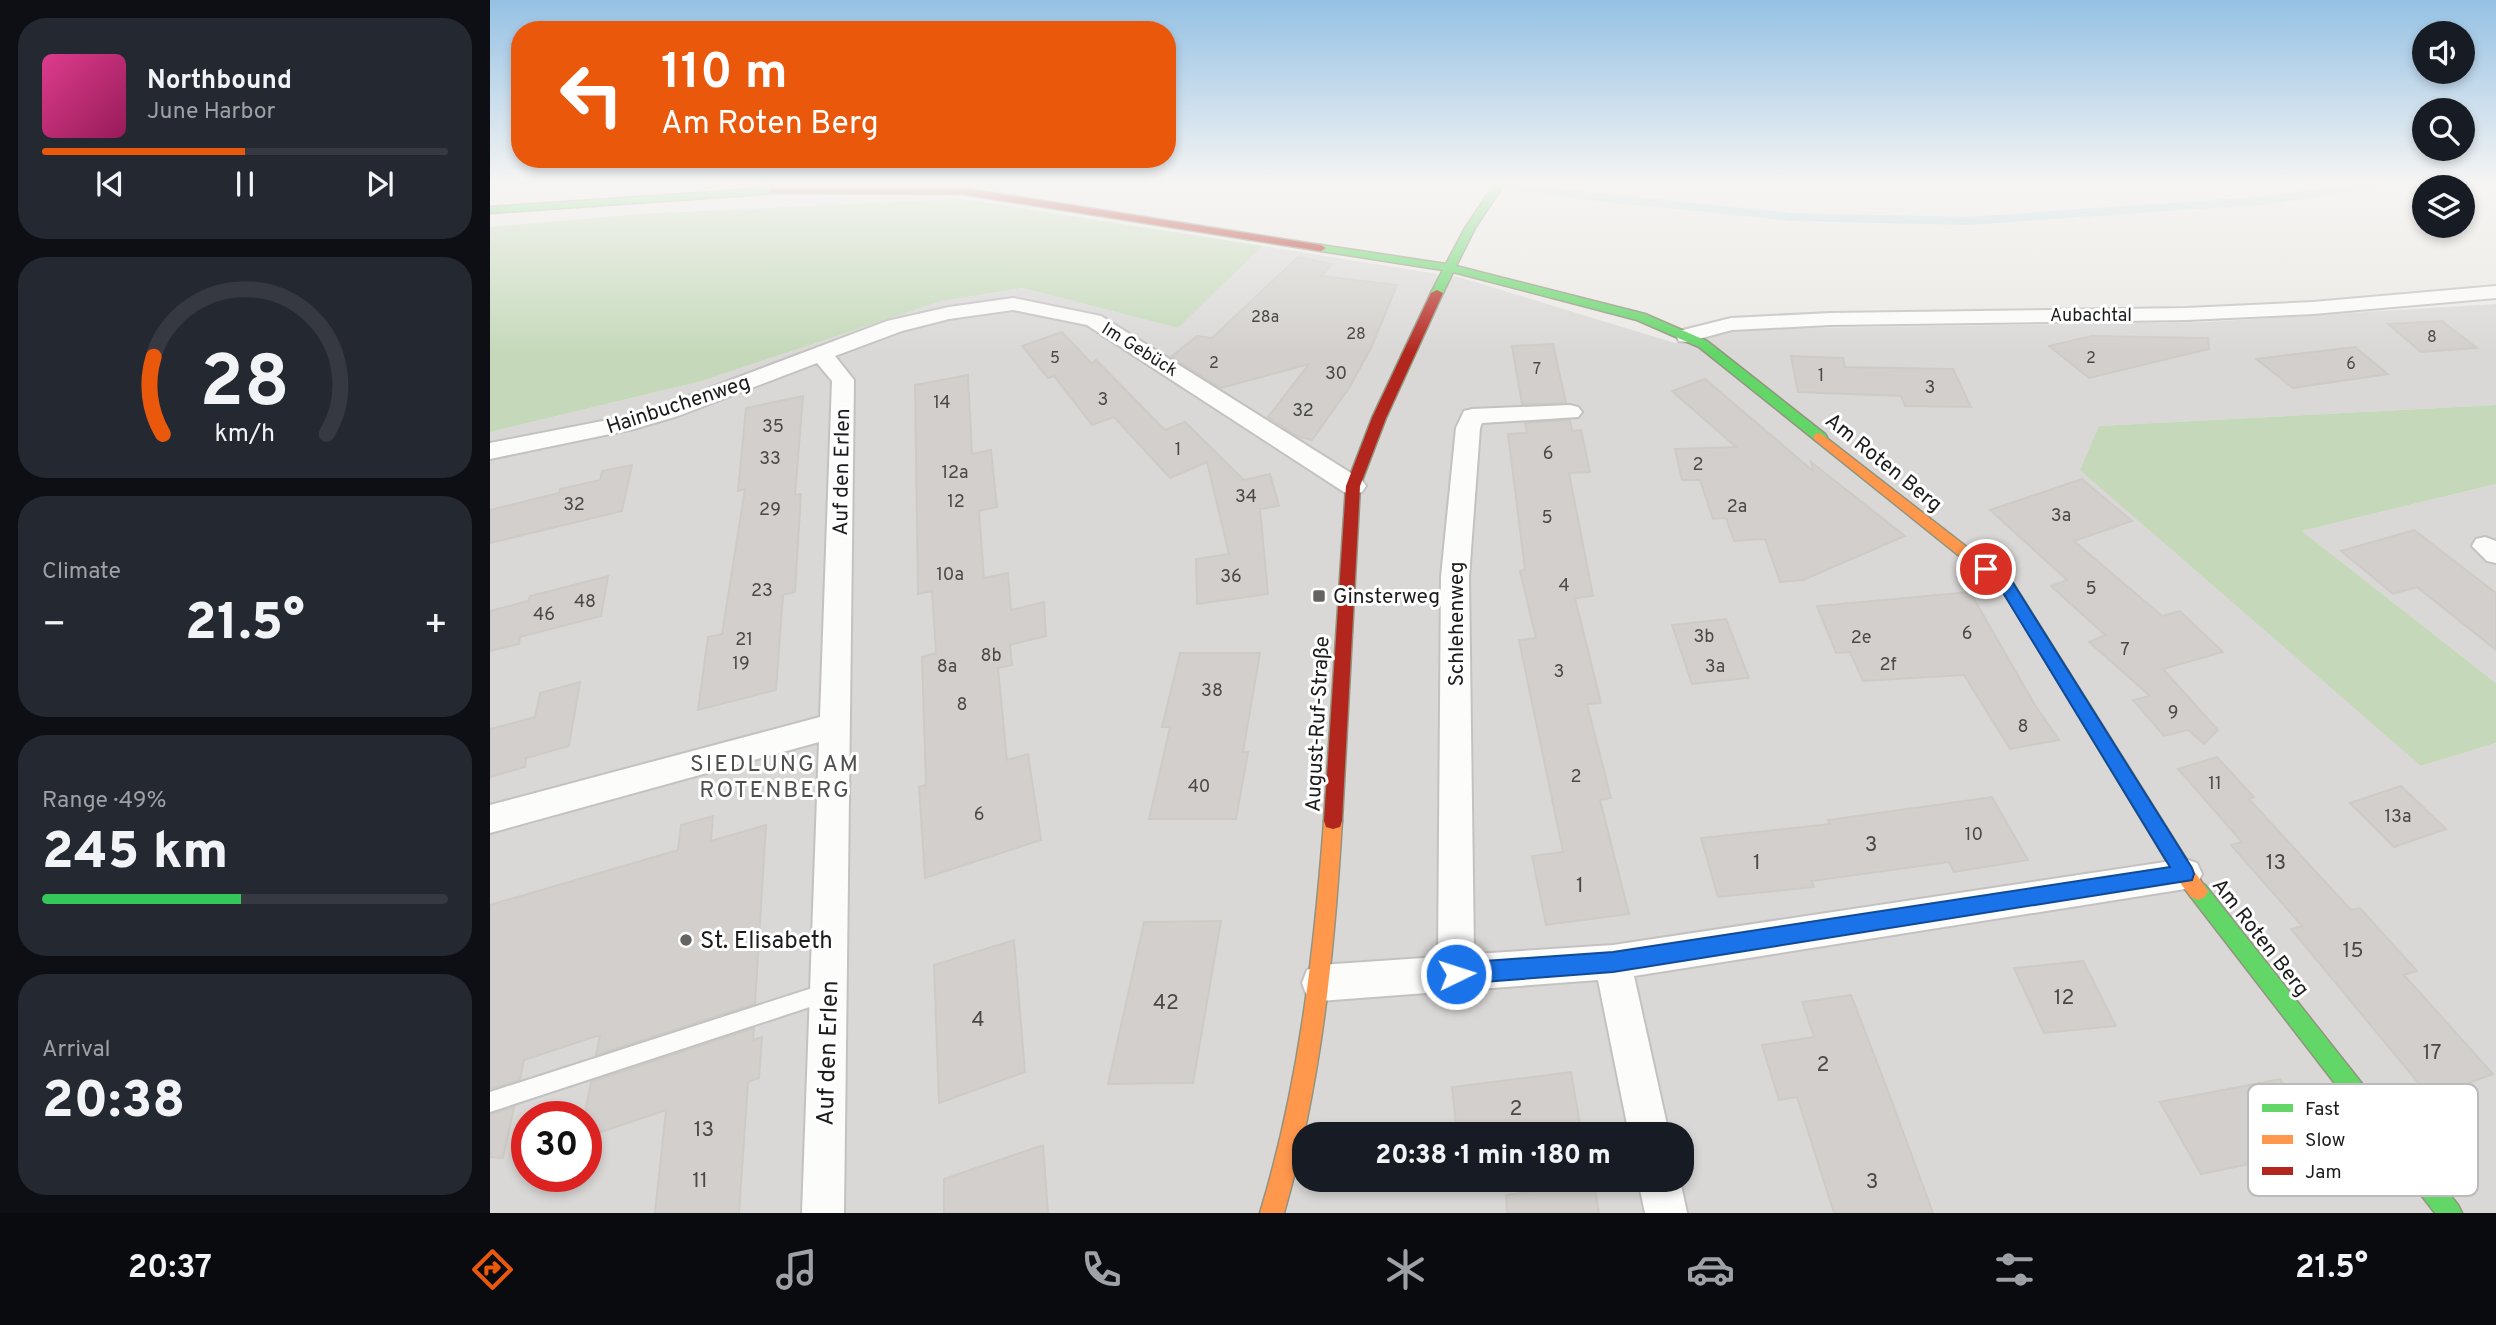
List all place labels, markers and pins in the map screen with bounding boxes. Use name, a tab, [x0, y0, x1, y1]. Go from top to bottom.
pin	[1956, 539, 2016, 599]
place label: Ginsterweg	[1333, 584, 1440, 611]
marker: Ginsterweg	[1311, 588, 1327, 604]
place label: St. Elisabeth	[700, 927, 833, 957]
marker: St. Elisabeth	[678, 932, 694, 948]

